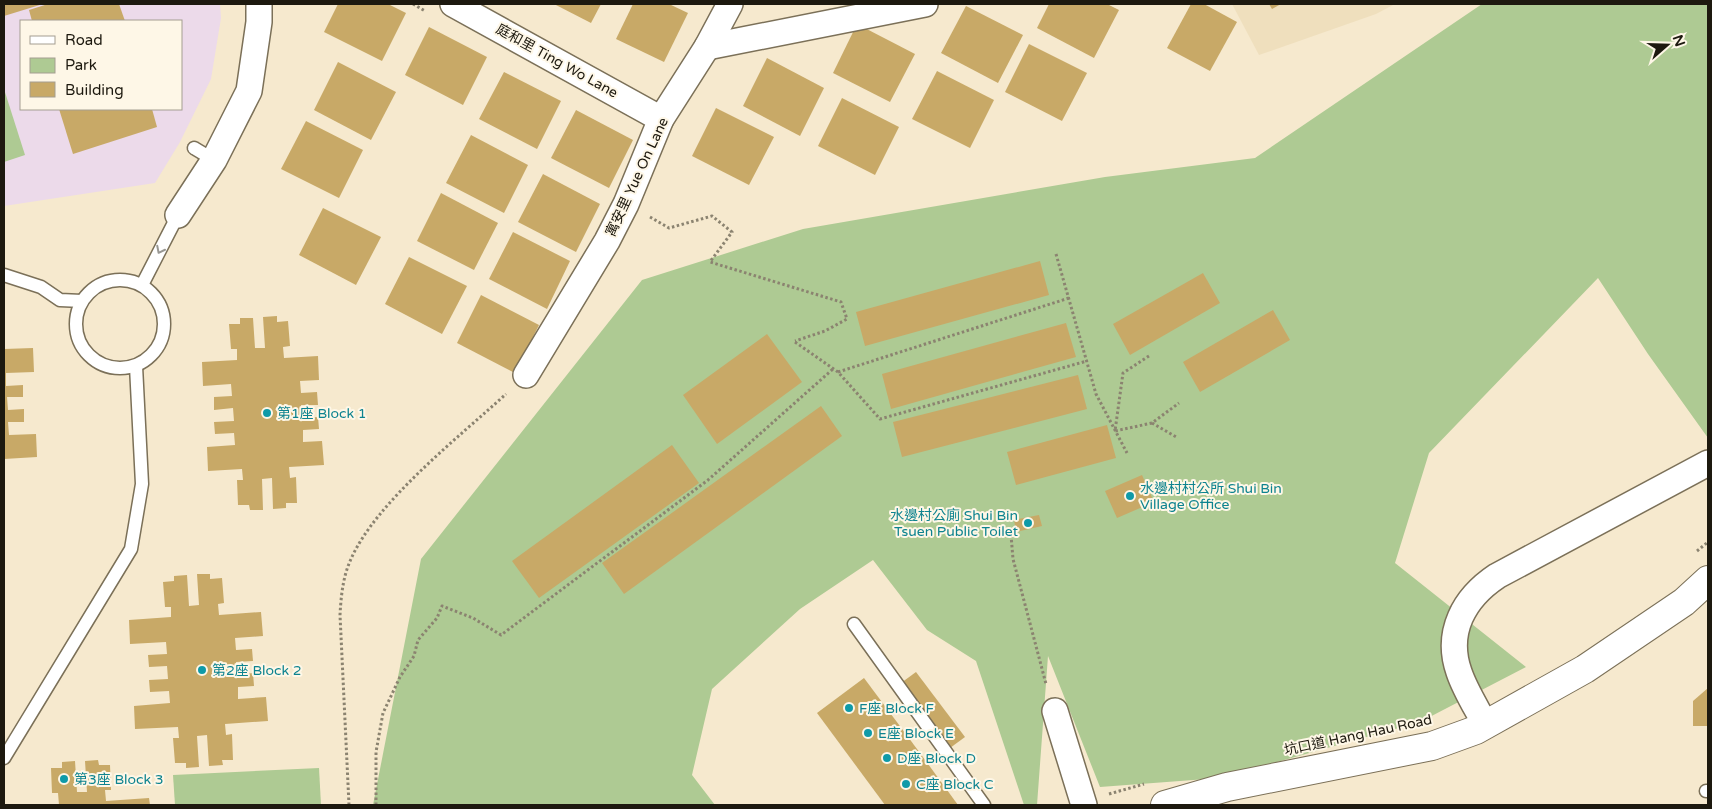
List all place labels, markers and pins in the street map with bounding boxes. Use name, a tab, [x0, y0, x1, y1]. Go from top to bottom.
place label: 第1座 Block 1	[277, 405, 367, 422]
marker: 第1座 Block 1	[261, 407, 273, 419]
place label: 水邊村村公所 Shui Bin Village Office	[1140, 480, 1282, 513]
marker: 水邊村村公所 Shui Bin Village Office	[1124, 490, 1136, 502]
place label: 水邊村公廁 Shui Bin Tsuen Public Toilet	[890, 507, 1019, 540]
marker: 水邊村公廁 Shui Bin Tsuen Public Toilet	[1022, 517, 1034, 529]
place label: 第2座 Block 2	[212, 662, 302, 679]
marker: 第2座 Block 2	[196, 664, 208, 676]
place label: F座 Block F	[859, 700, 934, 717]
marker: F座 Block F	[843, 702, 855, 714]
place label: E座 Block E	[878, 725, 954, 742]
marker: E座 Block E	[862, 727, 874, 739]
place label: D座 Block D	[897, 750, 976, 767]
marker: D座 Block D	[881, 752, 893, 764]
place label: 第3座 Block 3	[74, 771, 164, 788]
marker: 第3座 Block 3	[58, 773, 70, 785]
place label: C座 Block C	[916, 776, 994, 793]
marker: C座 Block C	[900, 778, 912, 790]

